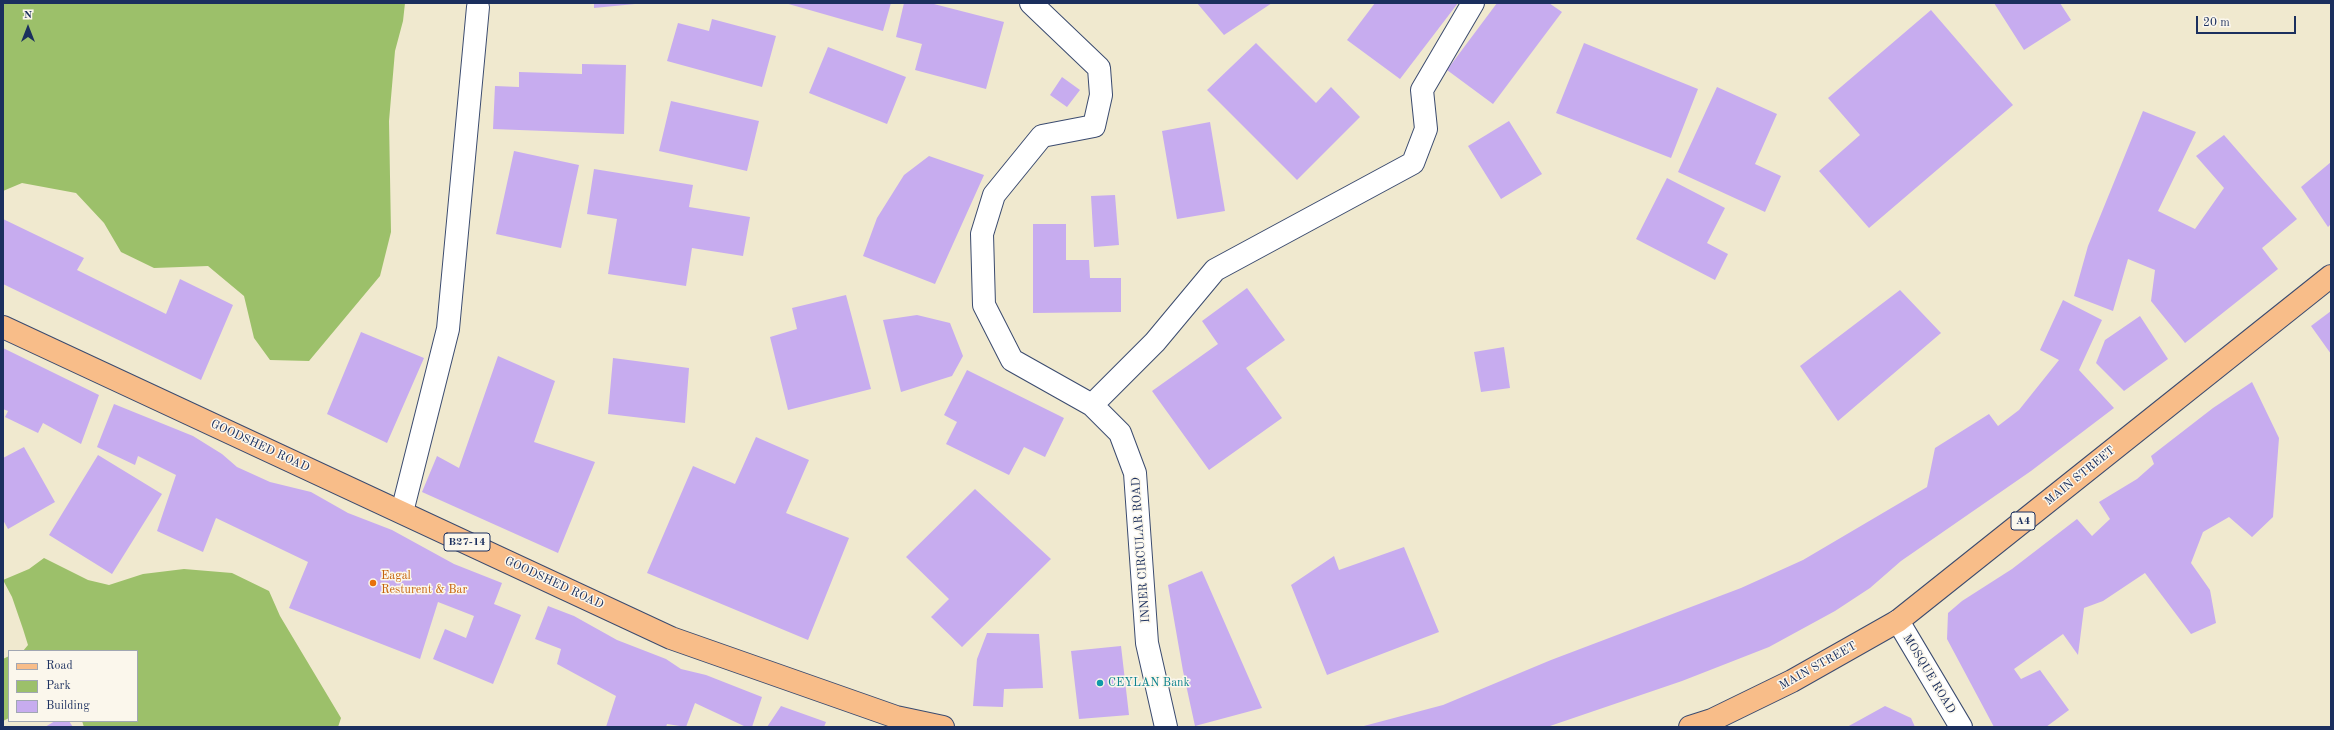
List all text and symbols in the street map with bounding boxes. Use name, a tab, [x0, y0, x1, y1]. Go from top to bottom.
north arrow	[8, 8, 48, 48]
scale bar	[2198, 8, 2298, 34]
text: N	[24, 10, 32, 21]
text: 20 m	[2203, 17, 2230, 29]
street label: GOODSHED ROAD	[208, 417, 312, 475]
street label: MAIN STREET	[2042, 443, 2118, 509]
street label: INNER CIRCULAR ROAD	[1129, 477, 1153, 623]
road number: A4	[2011, 512, 2035, 530]
road number: B27-14	[444, 533, 490, 551]
street label: GOODSHED ROAD	[502, 554, 606, 612]
place label: Eagal Resturent & Bar	[381, 569, 467, 597]
marker: Eagal Resturent & Bar	[368, 578, 378, 588]
street label: MOSQUE ROAD	[1900, 632, 1958, 716]
street label: MAIN STREET	[1777, 639, 1859, 693]
legend	[8, 650, 138, 722]
text: Road	[46, 660, 73, 672]
place label: CEYLAN Bank	[1108, 676, 1190, 690]
marker: CEYLAN Bank	[1095, 678, 1105, 688]
text: Park	[46, 680, 71, 692]
text: Building	[46, 700, 90, 712]

